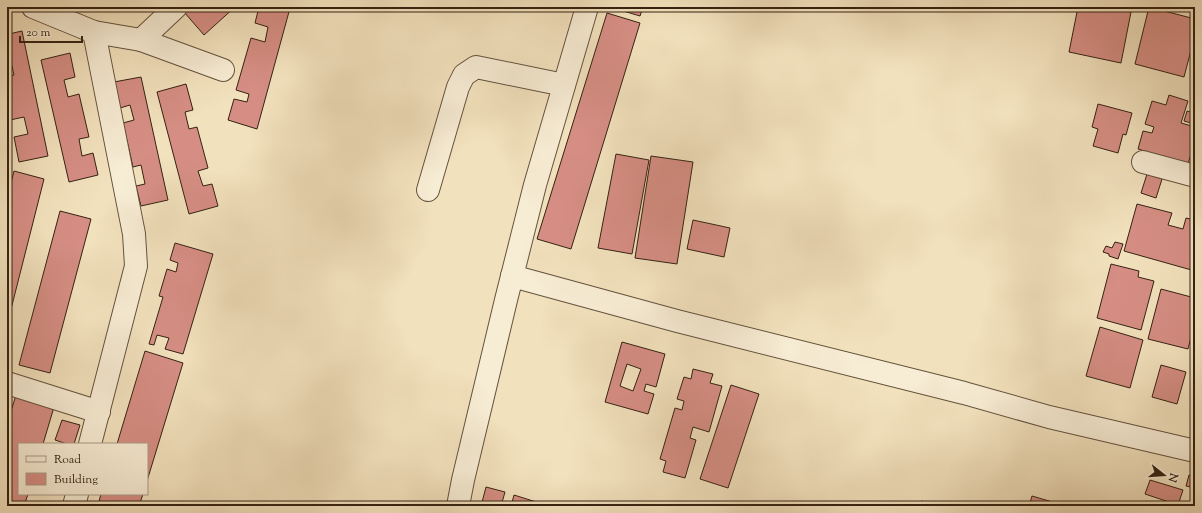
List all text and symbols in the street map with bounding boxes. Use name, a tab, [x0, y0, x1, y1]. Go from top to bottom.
scale bar	[20, 18, 82, 44]
text: 20 m	[26, 24, 51, 42]
legend	[18, 443, 148, 495]
text: Road	[54, 451, 81, 469]
north arrow	[1144, 455, 1184, 495]
text: N	[1164, 470, 1182, 484]
text: Building	[54, 471, 98, 489]

